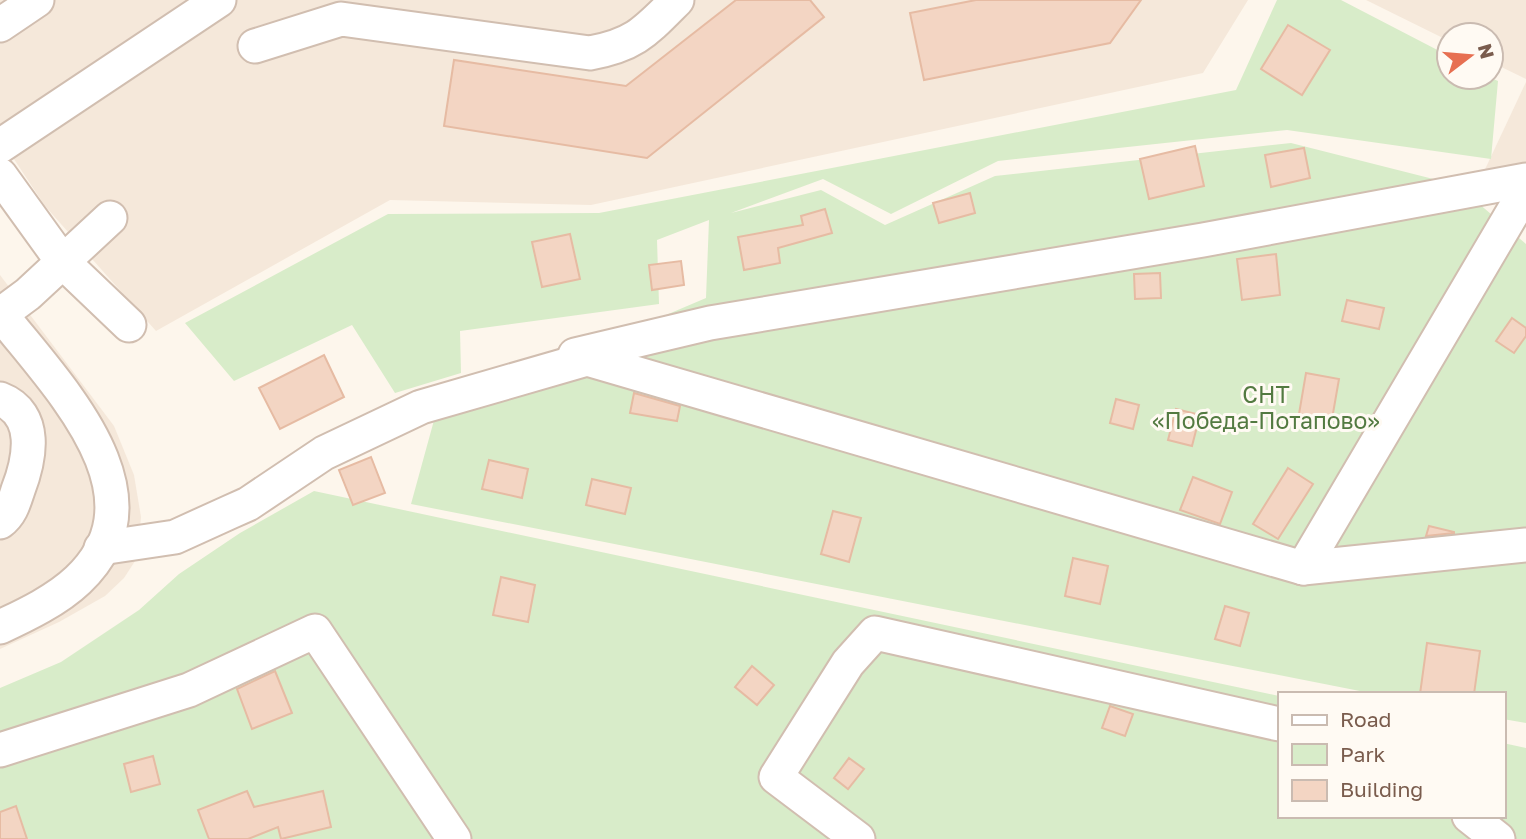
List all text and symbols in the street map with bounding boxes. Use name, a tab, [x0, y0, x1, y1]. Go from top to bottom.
north arrow	[1435, 21, 1505, 91]
text: N	[1474, 41, 1500, 61]
park label: СНТ «Победа-Потапово»	[1152, 380, 1380, 434]
legend	[1278, 692, 1505, 818]
text: Road	[1340, 706, 1391, 732]
text: Park	[1340, 741, 1386, 767]
text: Building	[1340, 776, 1423, 802]

